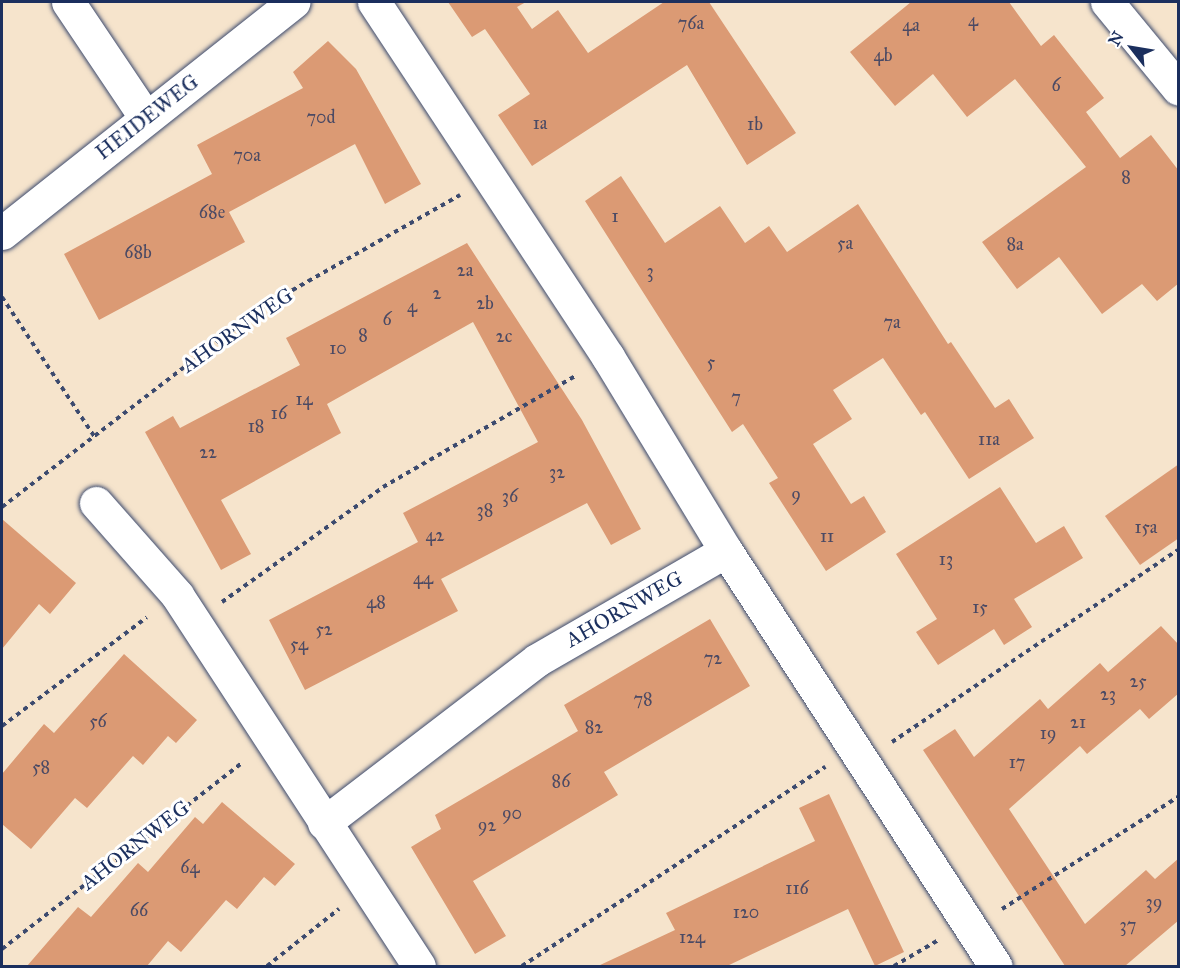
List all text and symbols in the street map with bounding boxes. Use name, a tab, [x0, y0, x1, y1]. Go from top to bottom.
house number: 4	[968, 9, 978, 31]
house number: 76a	[678, 12, 704, 34]
house number: 4a	[902, 14, 920, 36]
north arrow	[1102, 18, 1162, 78]
text: N	[1104, 28, 1128, 49]
house number: 4b	[874, 44, 892, 66]
street label: HEIDEWEG	[91, 69, 203, 165]
house number: 6	[1051, 74, 1061, 96]
house number: 70d	[306, 106, 336, 128]
house number: 1a	[533, 112, 547, 134]
house number: 1b	[747, 113, 763, 135]
house number: 70a	[233, 144, 261, 166]
house number: 8	[1121, 166, 1131, 188]
house number: 68e	[199, 201, 225, 223]
house number: 1	[611, 205, 619, 227]
house number: 5a	[837, 232, 853, 254]
house number: 8a	[1006, 233, 1024, 255]
house number: 68b	[124, 241, 152, 263]
house number: 2a	[457, 259, 473, 281]
house number: 3	[646, 260, 654, 282]
street label: AHORNWEG	[176, 282, 298, 378]
house number: 2	[433, 282, 441, 304]
house number: 2b	[476, 292, 494, 314]
house number: 4	[407, 295, 417, 317]
house number: 6	[382, 308, 392, 330]
house number: 7a	[883, 311, 901, 333]
house number: 8	[358, 324, 368, 346]
house number: 2c	[496, 325, 512, 347]
house number: 10	[329, 337, 347, 359]
house number: 5	[707, 351, 715, 373]
house number: 7	[731, 386, 741, 408]
house number: 14	[295, 388, 313, 410]
house number: 16	[271, 402, 287, 424]
house number: 18	[248, 415, 264, 437]
house number: 11a	[978, 428, 1000, 450]
house number: 22	[199, 441, 217, 463]
house number: 32	[549, 461, 565, 483]
house number: 9	[791, 483, 801, 505]
house number: 36	[502, 485, 518, 507]
house number: 38	[477, 499, 493, 521]
house number: 15a	[1135, 516, 1157, 538]
house number: 42	[426, 524, 444, 546]
house number: 11	[820, 525, 834, 547]
house number: 13	[939, 548, 953, 570]
street label: AHORNWEG	[561, 565, 687, 653]
house number: 44	[413, 567, 433, 589]
house number: 48	[366, 591, 386, 613]
house number: 15	[972, 596, 988, 618]
house number: 52	[315, 618, 333, 640]
house number: 54	[290, 633, 308, 655]
house number: 72	[704, 647, 722, 669]
house number: 25	[1129, 670, 1147, 692]
house number: 23	[1100, 683, 1116, 705]
house number: 78	[633, 688, 653, 710]
house number: 56	[89, 710, 107, 732]
house number: 21	[1070, 711, 1086, 733]
house number: 82	[585, 716, 603, 738]
house number: 19	[1040, 722, 1056, 744]
house number: 17	[1009, 751, 1025, 773]
house number: 58	[32, 756, 50, 778]
house number: 86	[552, 770, 570, 792]
street label: AHORNWEG	[76, 795, 194, 895]
house number: 90	[502, 802, 522, 824]
house number: 92	[478, 814, 496, 836]
house number: 64	[180, 856, 200, 878]
house number: 116	[785, 877, 809, 899]
house number: 39	[1146, 891, 1162, 913]
house number: 66	[130, 899, 148, 921]
house number: 120	[733, 901, 759, 923]
house number: 37	[1120, 914, 1136, 936]
house number: 124	[679, 926, 705, 948]

